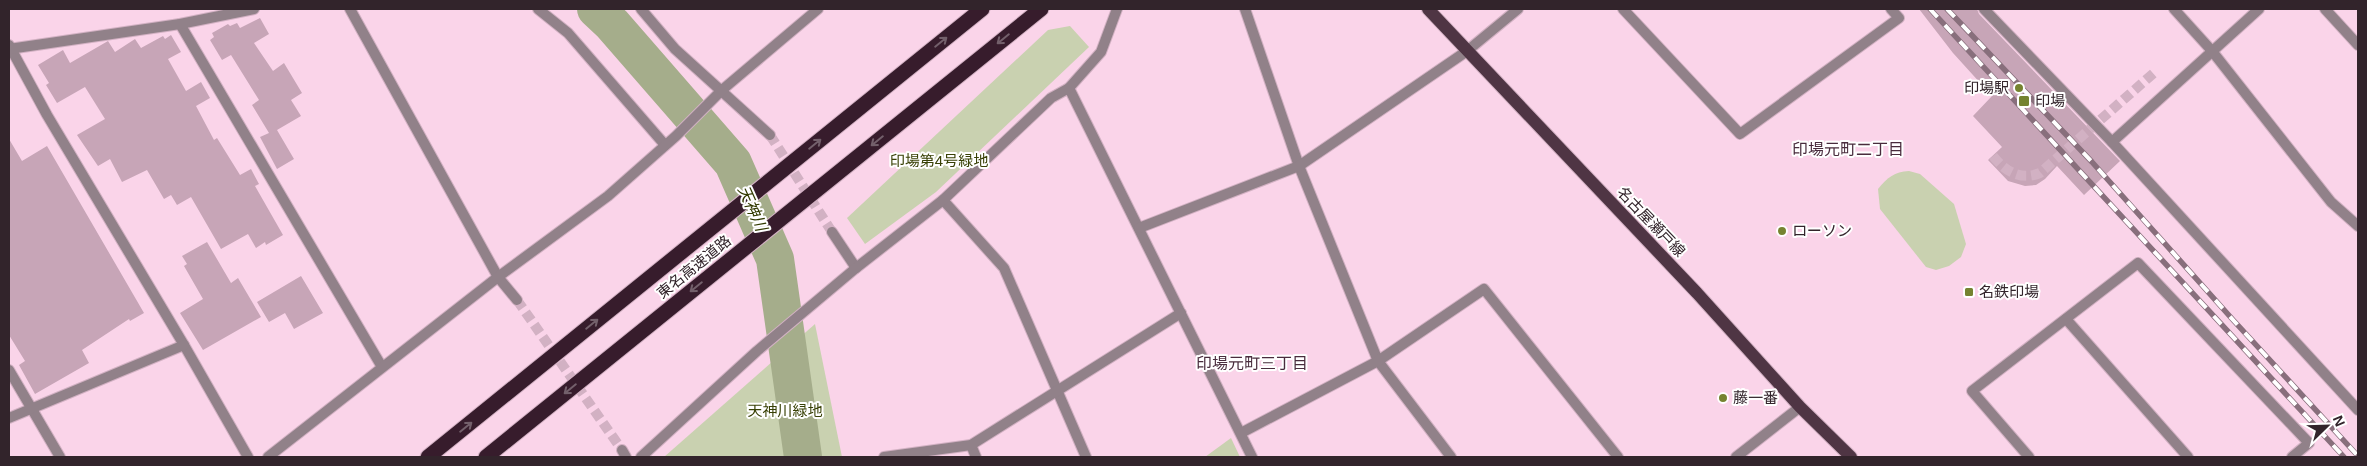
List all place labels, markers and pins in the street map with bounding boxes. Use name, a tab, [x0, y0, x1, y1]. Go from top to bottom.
place label: 印場駅	[1964, 79, 2009, 96]
marker: 印場駅	[2013, 82, 2025, 94]
place label: 印場	[2035, 92, 2065, 109]
marker: 印場	[2017, 94, 2031, 108]
place label: ローソン	[1792, 222, 1852, 239]
marker: ローソン	[1776, 225, 1788, 237]
place label: 名鉄印場	[1979, 283, 2039, 300]
marker: 名鉄印場	[1963, 286, 1975, 298]
place label: 藤一番	[1733, 389, 1778, 406]
marker: 藤一番	[1717, 392, 1729, 404]

